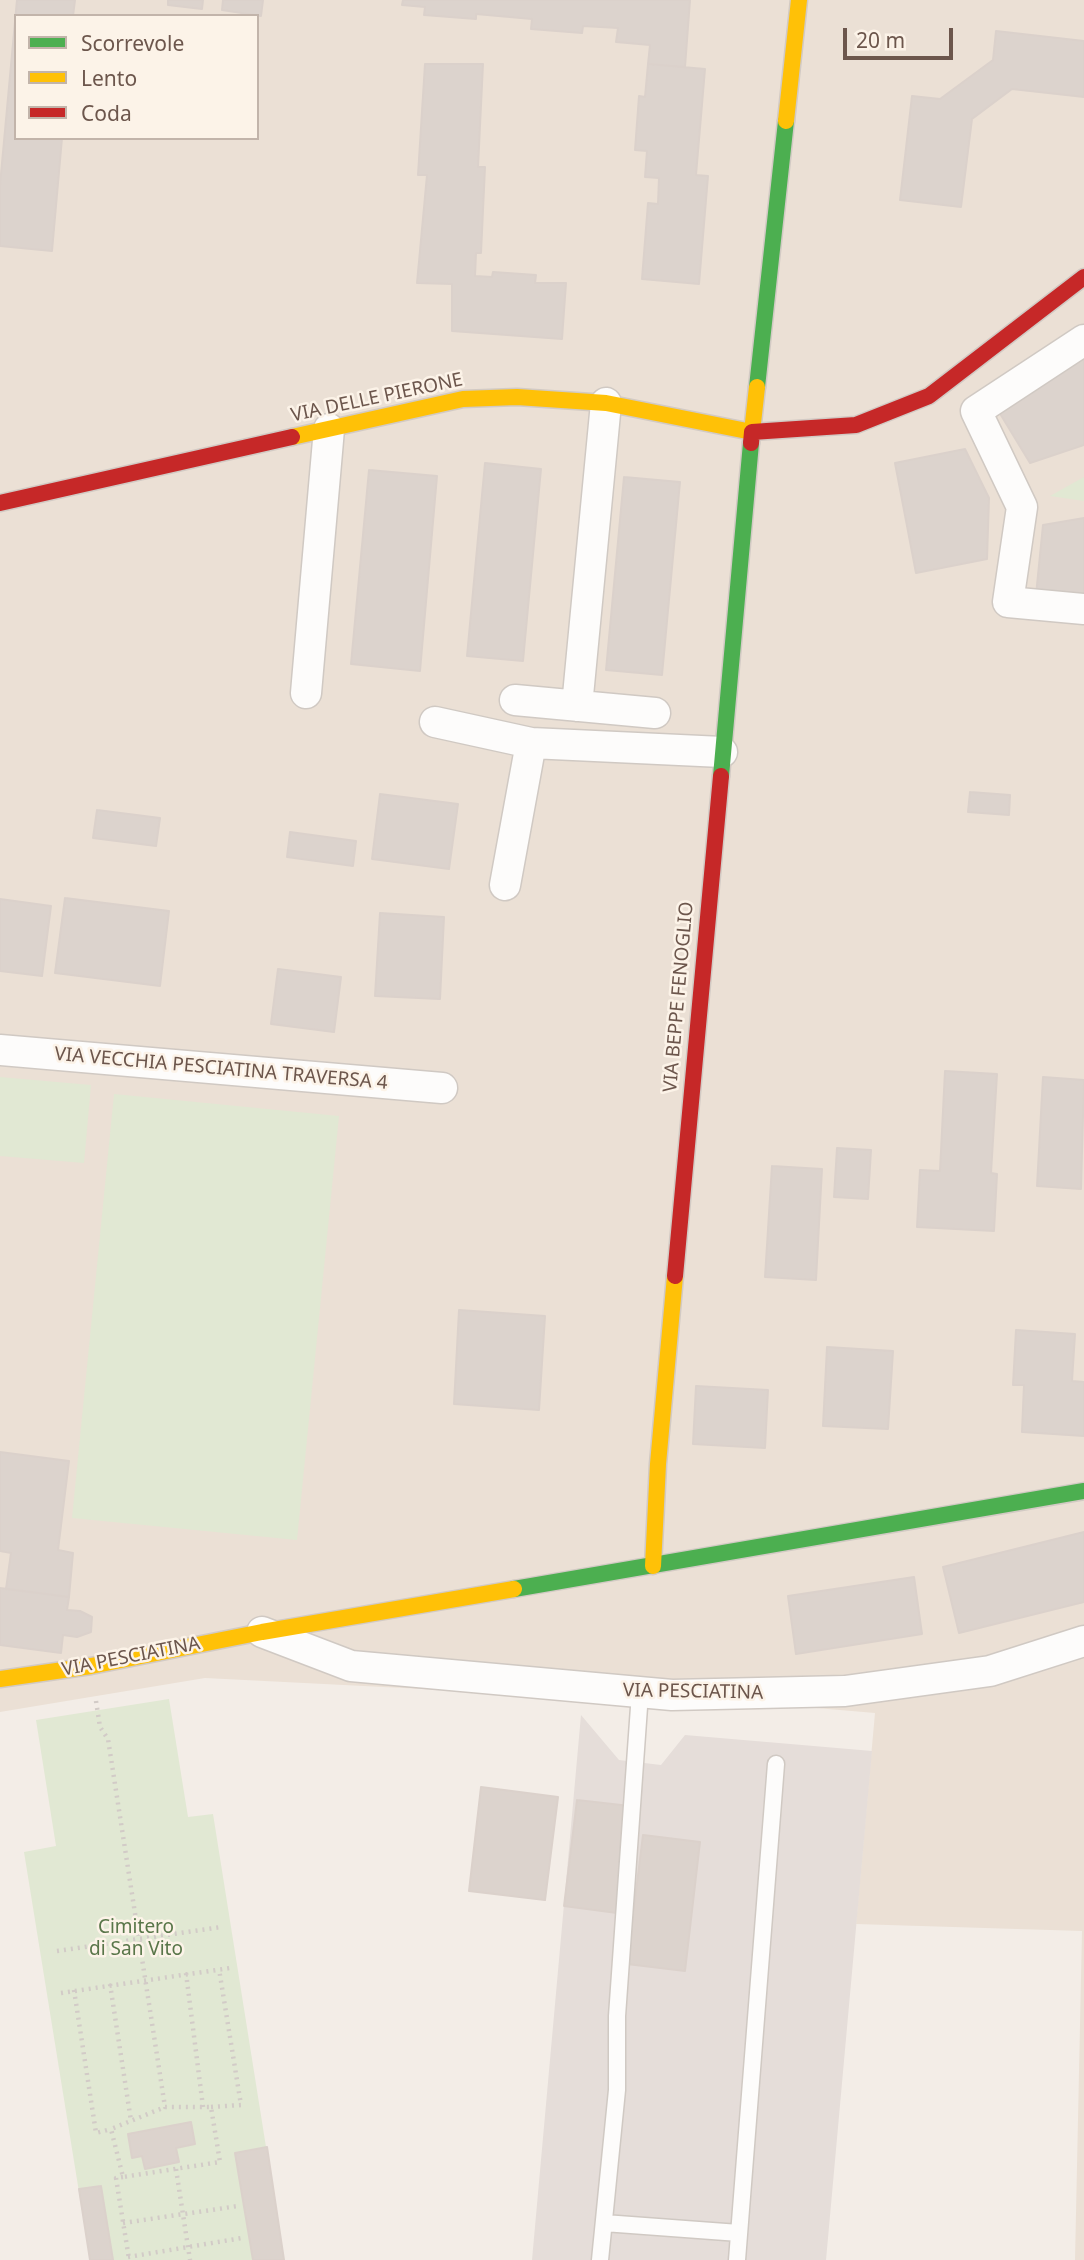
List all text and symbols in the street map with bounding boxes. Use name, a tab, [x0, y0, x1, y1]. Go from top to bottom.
legend	[14, 14, 259, 140]
scale bar	[846, 14, 956, 58]
text: 20 m	[856, 26, 905, 54]
text: Scorrevole	[81, 29, 184, 57]
text: Lento	[81, 64, 137, 92]
text: Coda	[81, 99, 132, 127]
street label: VIA DELLE PIERONE	[289, 369, 465, 427]
street label: VIA BEPPE FENOGLIO	[659, 901, 699, 1093]
street label: VIA VECCHIA PESCIATINA TRAVERSA 4	[53, 1043, 389, 1095]
street label: VIA PESCIATINA	[60, 1632, 202, 1682]
street label: VIA PESCIATINA	[623, 1679, 763, 1705]
park label: Cimitero di San Vito	[89, 1917, 183, 1961]

